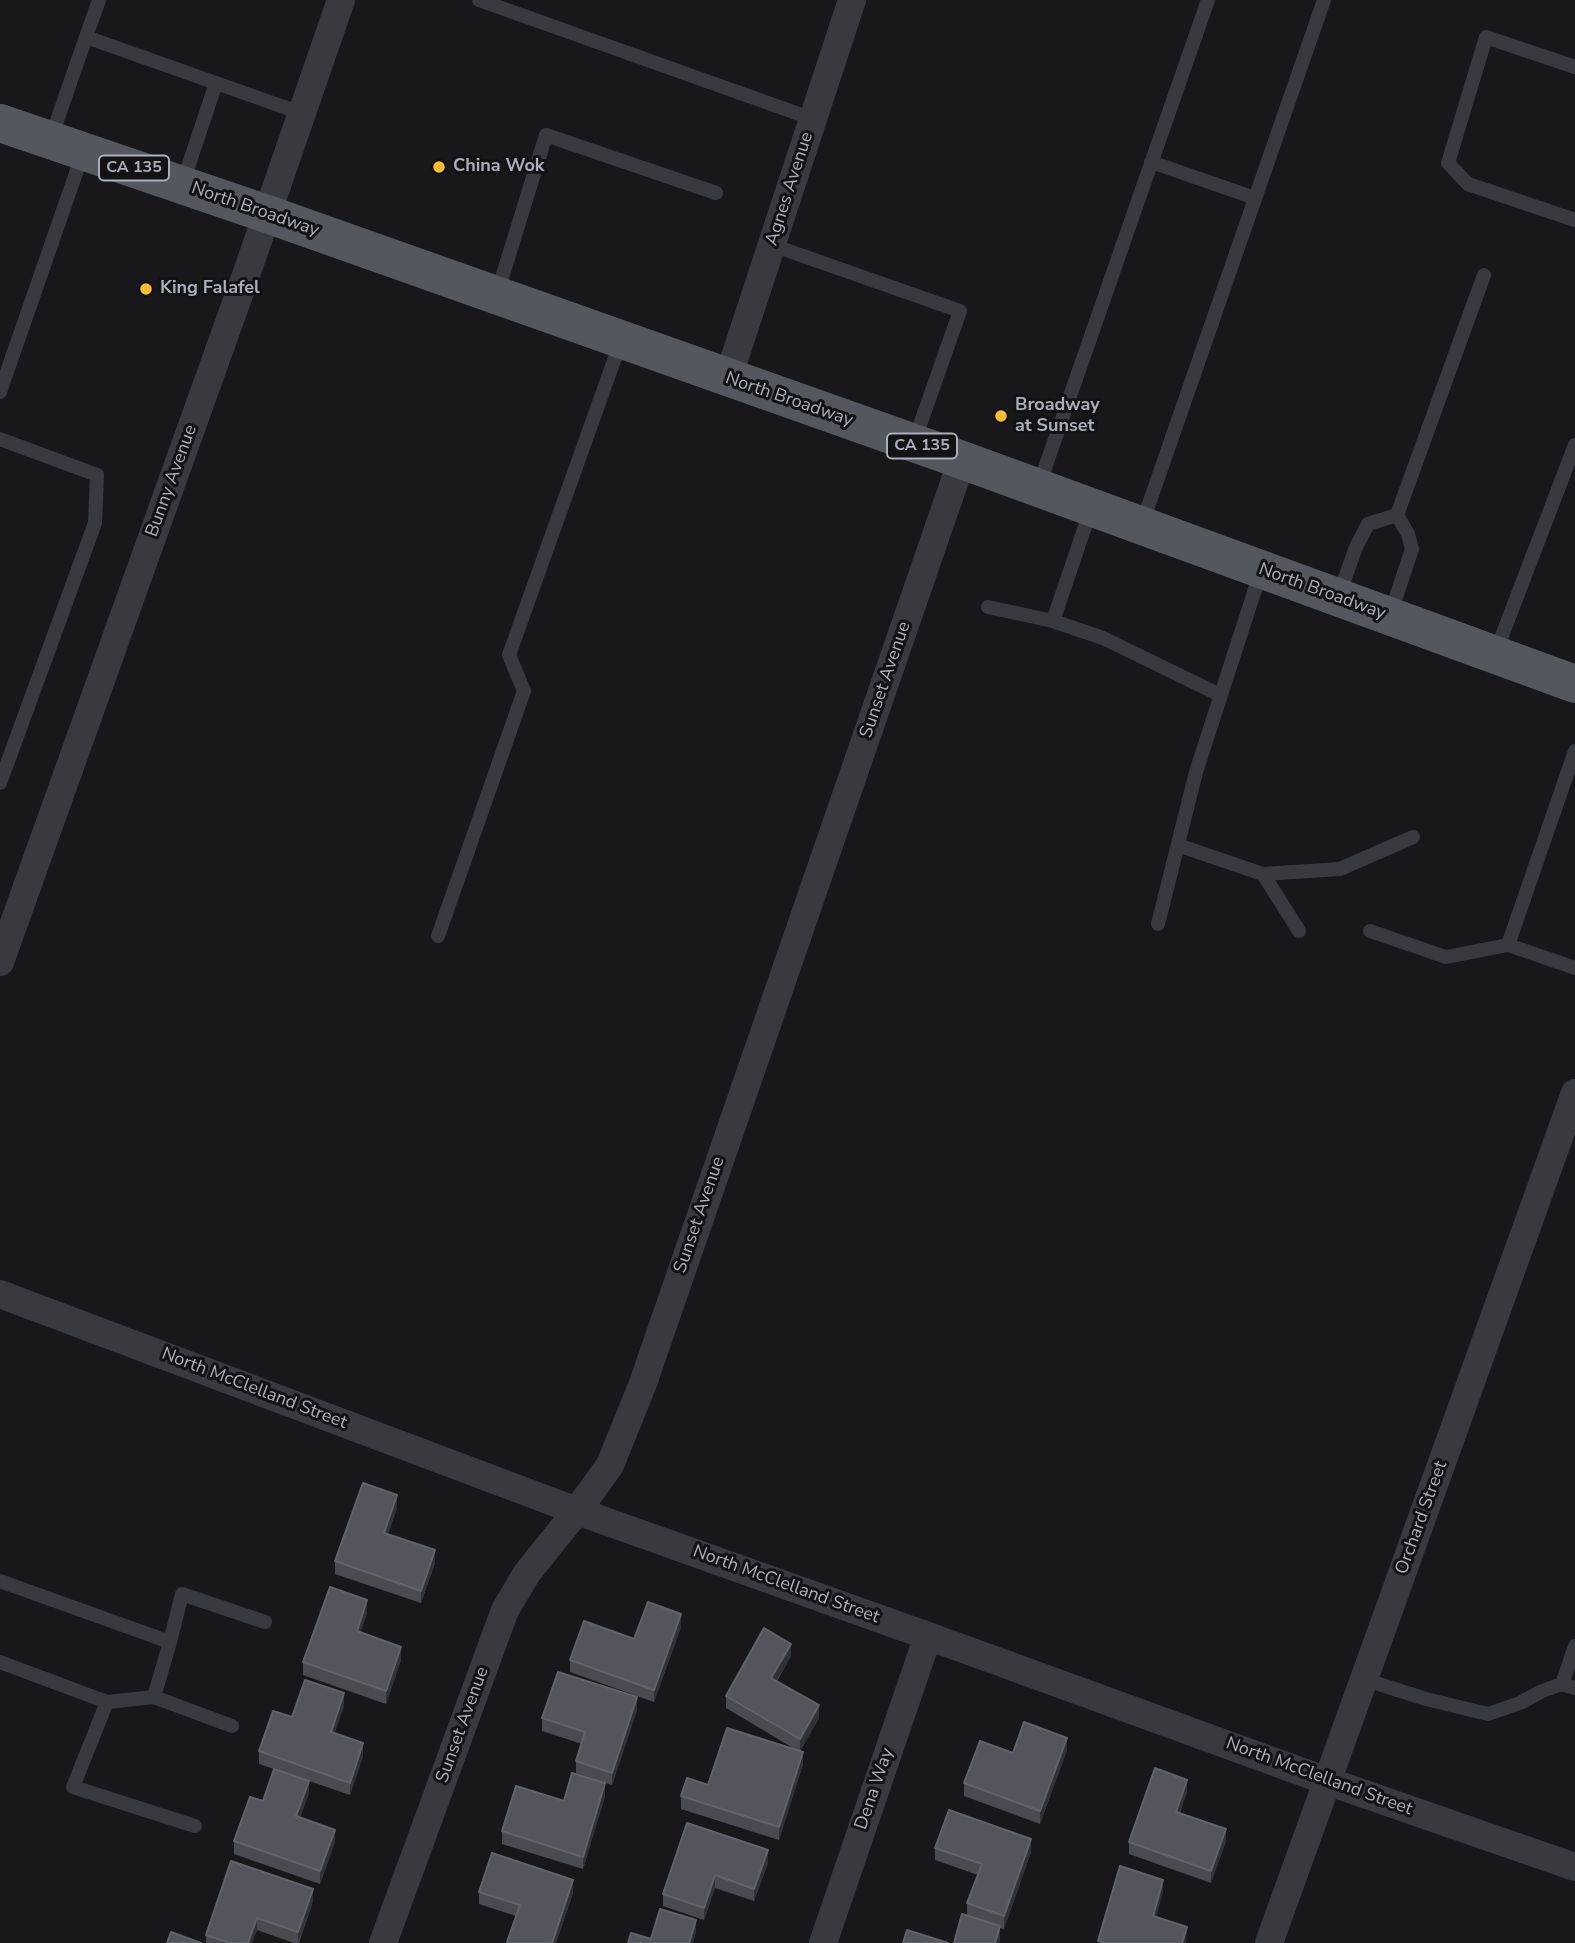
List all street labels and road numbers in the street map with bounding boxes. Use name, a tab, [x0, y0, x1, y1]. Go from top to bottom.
street label: Agnes Avenue	[762, 130, 818, 248]
road number: CA 135	[99, 156, 169, 180]
street label: North Broadway	[188, 178, 322, 242]
street label: North Broadway	[722, 368, 856, 432]
street label: Bunny Avenue	[142, 422, 202, 540]
road number: CA 135	[887, 434, 957, 458]
street label: North Broadway	[1256, 559, 1388, 625]
street label: Sunset Avenue	[856, 619, 916, 741]
street label: Sunset Avenue	[670, 1154, 730, 1276]
street label: North McClelland Street	[158, 1344, 350, 1434]
street label: Orchard Street	[1392, 1458, 1452, 1578]
street label: North McClelland Street	[690, 1541, 882, 1629]
street label: Sunset Avenue	[432, 1664, 494, 1786]
street label: North McClelland Street	[1223, 1733, 1415, 1821]
street label: Dena Way	[851, 1745, 899, 1833]

